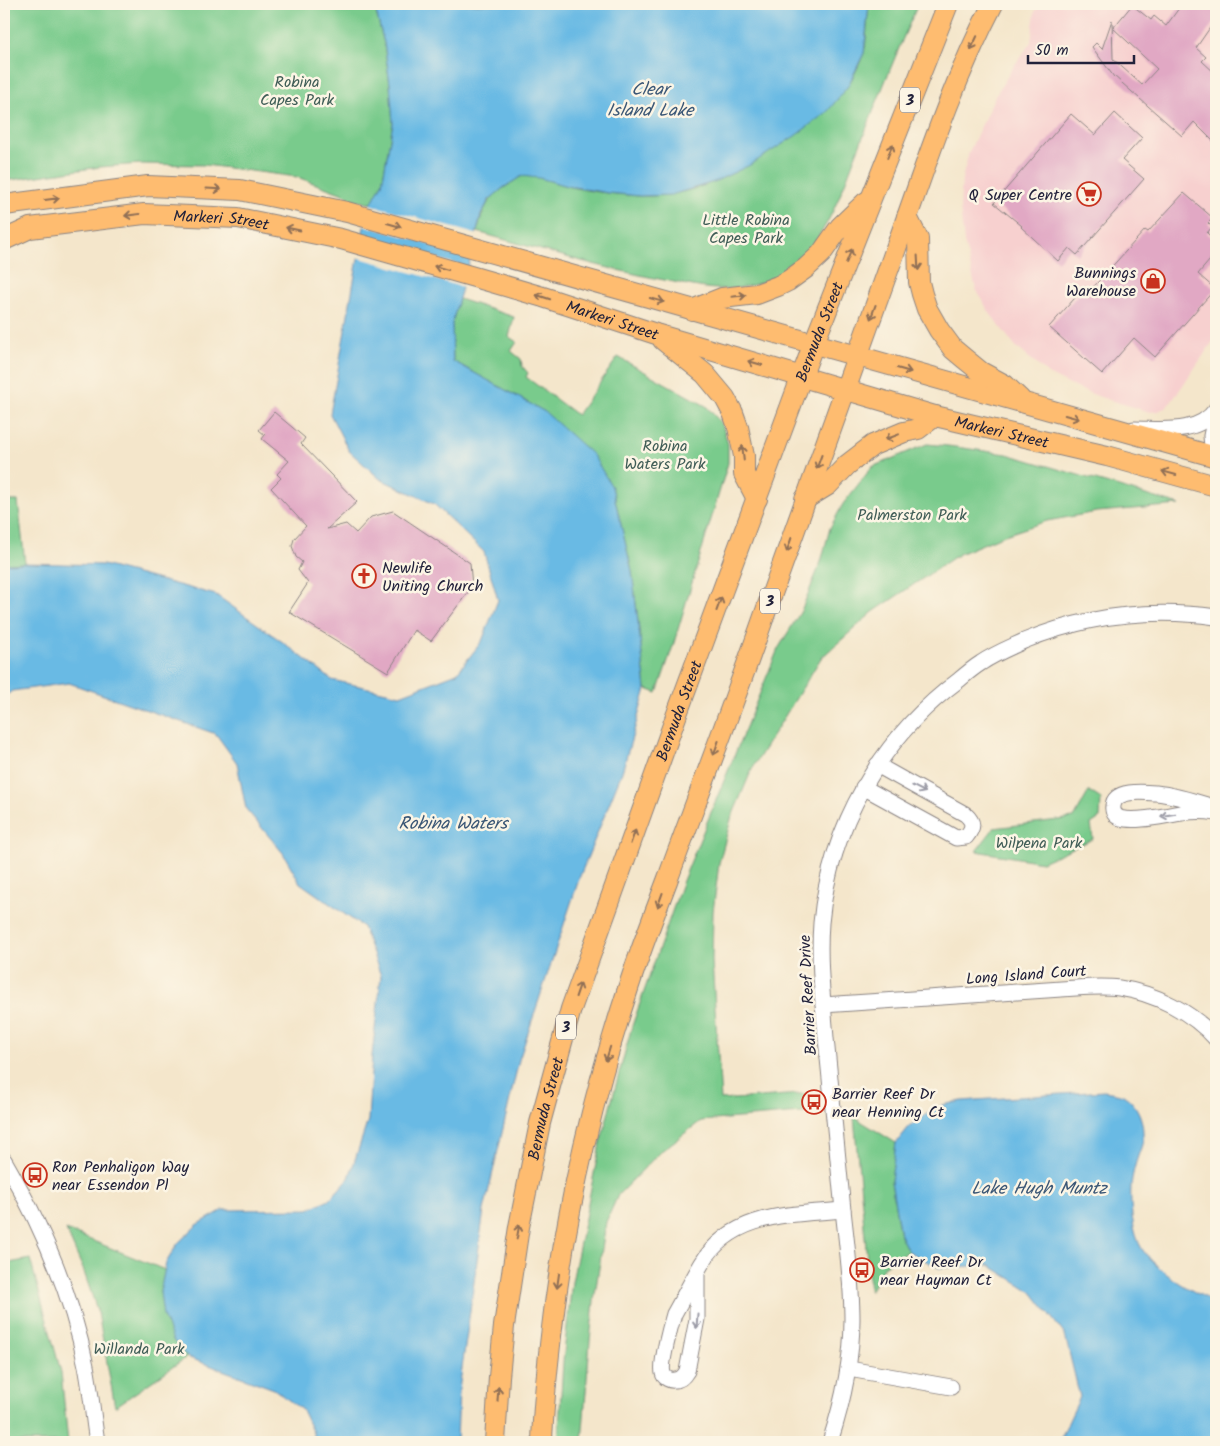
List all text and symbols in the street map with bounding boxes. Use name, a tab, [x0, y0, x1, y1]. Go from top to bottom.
scale bar	[1028, 32, 1134, 64]
one-way arrow	[969, 35, 978, 50]
text: 50 m	[1035, 39, 1069, 63]
park label: Robina Capes Park	[260, 70, 335, 113]
water label: Clear Island Lake	[607, 76, 695, 126]
road number: 3	[900, 88, 920, 112]
one-way arrow	[886, 143, 895, 159]
supermarket icon: Q Super Centre	[1076, 181, 1102, 207]
place label: Q Super Centre	[969, 183, 1072, 208]
one-way arrow	[205, 185, 221, 194]
one-way arrow	[44, 194, 60, 204]
street label: Markeri Street	[173, 204, 272, 238]
park label: Little Robina Capes Park	[702, 208, 790, 251]
one-way arrow	[124, 210, 140, 220]
one-way arrow	[385, 221, 401, 230]
one-way arrow	[286, 224, 302, 233]
one-way arrow	[845, 249, 854, 264]
one-way arrow	[913, 255, 922, 271]
place label: Bunnings Warehouse	[1066, 261, 1136, 304]
one-way arrow	[433, 262, 449, 272]
shop icon: Bunnings Warehouse	[1140, 268, 1166, 294]
street label: Bermuda Street	[790, 278, 851, 386]
one-way arrow	[730, 291, 746, 301]
one-way arrow	[536, 292, 552, 302]
street label: Markeri Street	[562, 294, 662, 348]
one-way arrow	[649, 296, 665, 305]
one-way arrow	[868, 304, 877, 319]
one-way arrow	[748, 358, 764, 368]
one-way arrow	[895, 365, 911, 375]
street label: Markeri Street	[952, 410, 1052, 456]
one-way arrow	[1064, 413, 1080, 422]
one-way arrow	[885, 433, 900, 442]
park label: Robina Waters Park	[625, 434, 706, 477]
one-way arrow	[738, 446, 748, 462]
one-way arrow	[814, 454, 823, 469]
one-way arrow	[1162, 468, 1178, 478]
park label: Palmerston Park	[857, 503, 967, 528]
one-way arrow	[784, 537, 793, 552]
place label: Newlife Uniting Church	[382, 556, 483, 599]
church icon: Newlife Uniting Church	[351, 563, 377, 589]
road number: 3	[760, 588, 780, 614]
one-way arrow	[715, 597, 724, 612]
street label: Bermuda Street	[650, 656, 710, 765]
one-way arrow	[711, 739, 720, 755]
one-way arrow	[911, 785, 926, 794]
water label: Robina Waters	[399, 810, 510, 839]
one-way arrow	[1160, 810, 1176, 820]
one-way arrow	[629, 830, 638, 845]
park label: Wilpena Park	[996, 831, 1083, 856]
one-way arrow	[655, 892, 664, 907]
street label: Barrier Reef Drive	[793, 934, 824, 1056]
street label: Long Island Court	[965, 959, 1088, 992]
one-way arrow	[574, 983, 583, 998]
road number: 3	[556, 1014, 576, 1040]
one-way arrow	[602, 1046, 612, 1062]
street label: Bermuda Street	[522, 1053, 572, 1162]
place label: Barrier Reef Dr near Henning Ct	[832, 1082, 945, 1125]
bus stop icon: Barrier Reef Dr near Henning Ct	[801, 1089, 827, 1115]
place label: Ron Penhaligon Way near Essendon Pl	[52, 1155, 190, 1198]
bus stop icon: Ron Penhaligon Way near Essendon Pl	[22, 1162, 48, 1188]
water label: Lake Hugh Muntz	[971, 1175, 1109, 1204]
one-way arrow	[513, 1225, 523, 1241]
place label: Barrier Reef Dr near Hayman Ct	[880, 1250, 992, 1293]
bus stop icon: Barrier Reef Dr near Hayman Ct	[849, 1257, 875, 1283]
one-way arrow	[553, 1273, 563, 1289]
one-way arrow	[692, 1313, 701, 1329]
park label: Willanda Park	[93, 1337, 185, 1362]
one-way arrow	[494, 1386, 503, 1402]

